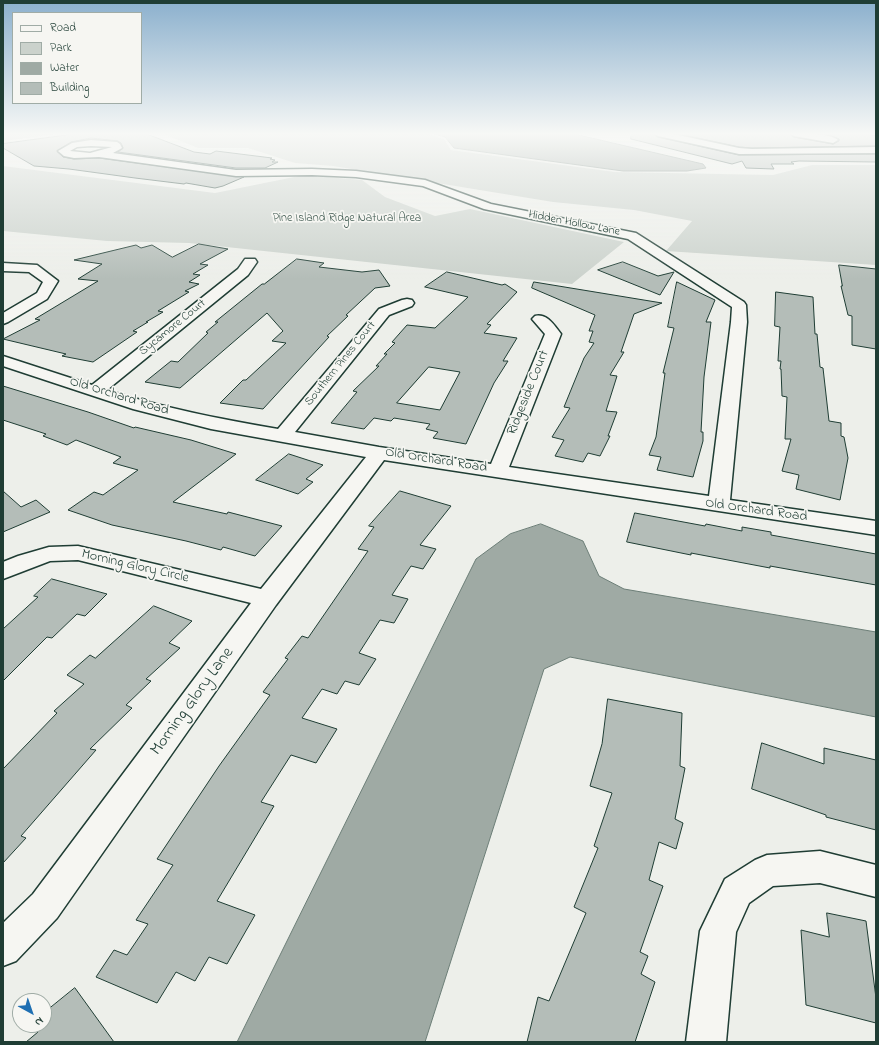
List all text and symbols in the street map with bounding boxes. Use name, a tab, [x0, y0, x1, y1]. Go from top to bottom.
legend	[12, 12, 142, 104]
text: Road	[50, 19, 76, 37]
text: Park	[50, 39, 72, 57]
text: Water	[50, 59, 79, 77]
text: Building	[50, 79, 89, 97]
street label: Hidden Hollow Lane	[527, 208, 621, 240]
park label: Pine Island Ridge Natural Area	[273, 212, 421, 226]
street label: Sycamore Court	[137, 297, 209, 359]
street label: Southern Pines Court	[302, 319, 380, 409]
street label: Ridgeside Court	[504, 348, 554, 438]
street label: Old Orchard Road	[67, 374, 171, 420]
street label: Old Orchard Road	[384, 445, 488, 477]
street label: Old Orchard Road	[704, 496, 808, 526]
street label: Morning Glory Circle	[80, 546, 190, 588]
street label: Morning Glory Lane	[147, 644, 239, 760]
north arrow	[12, 993, 52, 1033]
text: N	[31, 1013, 47, 1030]

